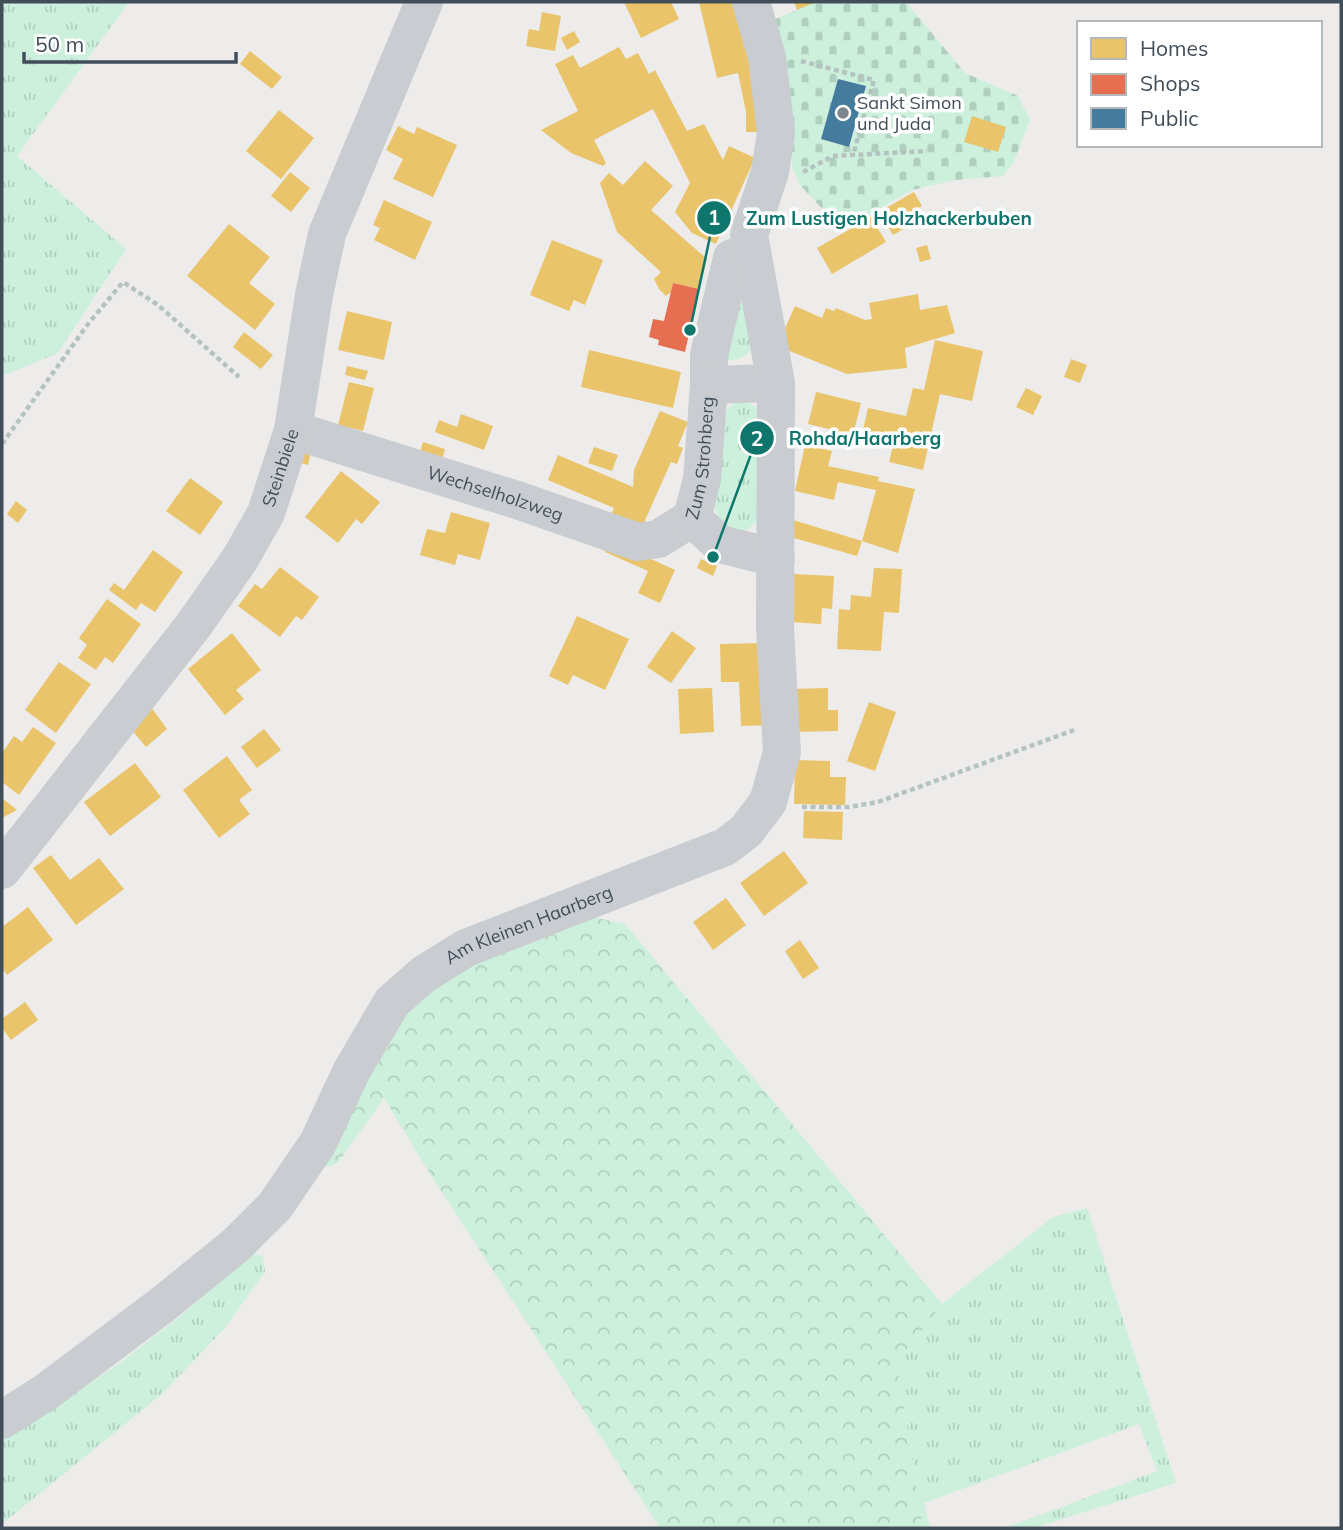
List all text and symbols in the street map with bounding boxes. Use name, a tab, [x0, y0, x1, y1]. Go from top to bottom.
scale bar	[24, 21, 236, 65]
legend	[1077, 21, 1322, 147]
text: 50 m	[35, 31, 84, 57]
text: Homes	[1140, 35, 1208, 61]
text: Shops	[1140, 70, 1200, 96]
place label: Sankt Simon und Juda	[857, 91, 962, 135]
marker: Sankt Simon und Juda	[835, 105, 851, 121]
text: Public	[1140, 105, 1199, 131]
callout: Zum Lustigen Holzhackerbuben	[697, 198, 1045, 238]
text: 1	[708, 204, 720, 230]
text: Zum Lustigen Holzhackerbuben	[746, 206, 1032, 230]
street label: Zum Strohberg	[680, 396, 719, 522]
callout: Rohda/Haarberg	[740, 418, 955, 458]
text: 2	[751, 425, 763, 451]
street label: Steinbiele	[257, 426, 304, 510]
text: Rohda/Haarberg	[789, 426, 941, 450]
street label: Wechselholzweg	[424, 461, 566, 526]
street label: Am Kleinen Haarberg	[440, 880, 616, 969]

